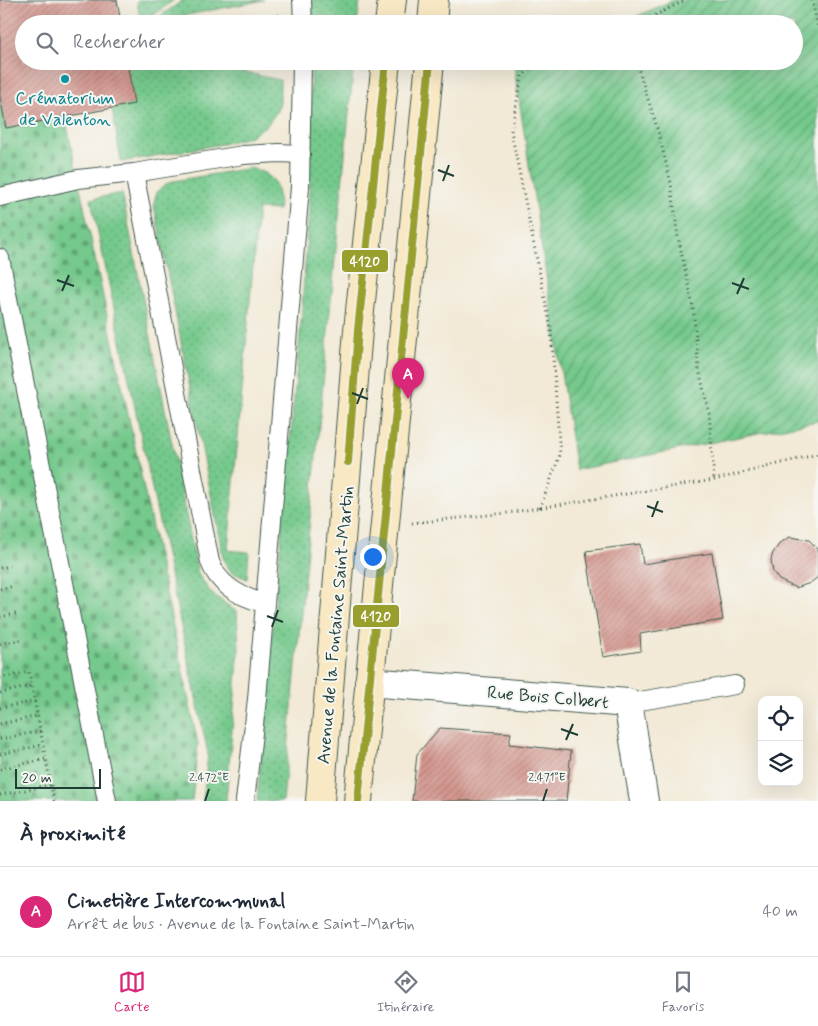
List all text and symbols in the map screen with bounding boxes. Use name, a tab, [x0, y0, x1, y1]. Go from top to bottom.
search box	[15, 15, 803, 70]
icon: search	[33, 29, 61, 57]
text: Rechercher	[73, 30, 165, 55]
marker: Crématorium de Valenton	[59, 73, 71, 85]
place label: Crématorium de Valenton	[15, 87, 115, 132]
line badge: 4120	[341, 249, 389, 273]
text: 4120	[350, 253, 380, 271]
pin: A	[392, 358, 424, 399]
street label: Avenue de la Fontaine Saint-Martin	[312, 485, 360, 765]
your location	[360, 544, 386, 570]
line badge: 4120	[352, 604, 400, 628]
text: 4120	[361, 608, 391, 626]
street label: Rue Bois Colbert	[486, 681, 610, 715]
map controls	[758, 696, 803, 786]
button: locate	[758, 696, 803, 741]
button: layers	[758, 741, 803, 786]
scale bar	[15, 766, 101, 789]
text: 20 m	[22, 769, 52, 787]
text: 2.472°E	[189, 770, 229, 786]
text: 2.471°E	[528, 770, 566, 786]
text: À proximité	[20, 820, 126, 848]
text: Cimetière Intercommunal	[67, 889, 285, 914]
text: A	[31, 901, 41, 922]
text: 40 m	[762, 901, 798, 922]
text: Arrêt de bus · Avenue de la Fontaine Saint-Martin	[67, 914, 415, 935]
tab: Carte	[114, 968, 150, 1016]
tab: Itinéraire	[377, 968, 434, 1016]
tab: Favoris	[662, 968, 704, 1016]

